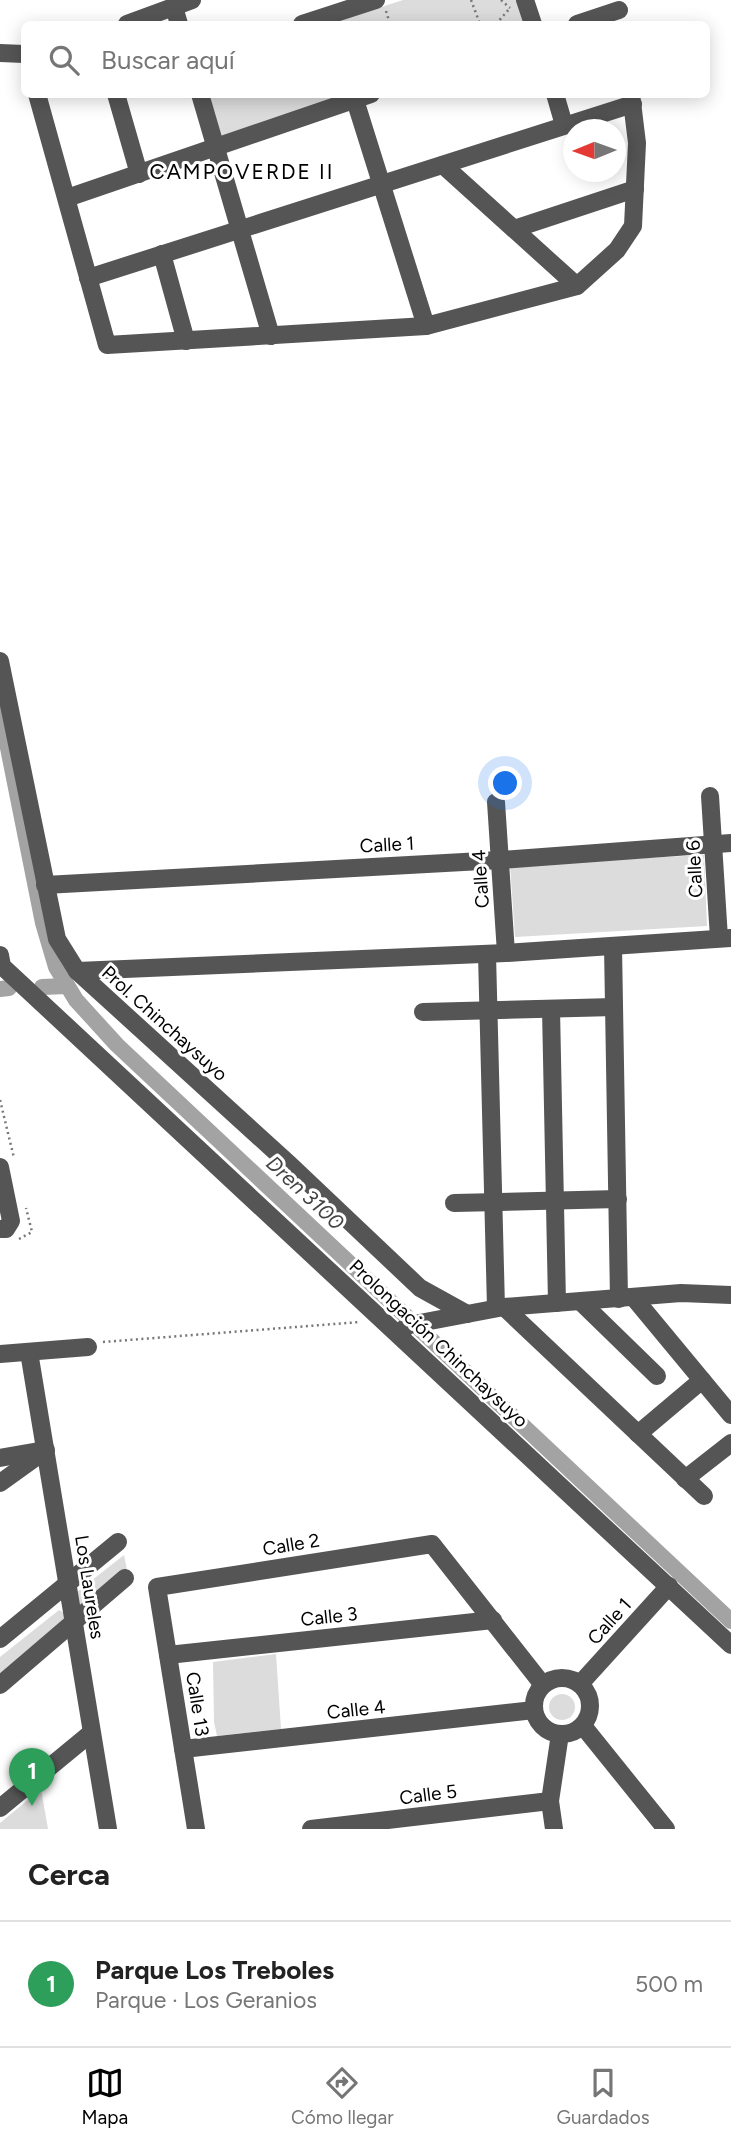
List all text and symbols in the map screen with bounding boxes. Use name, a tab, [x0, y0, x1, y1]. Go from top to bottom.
search box	[21, 21, 710, 98]
icon: search	[45, 41, 83, 79]
text: Buscar aquí	[101, 44, 235, 76]
north arrow	[563, 119, 626, 182]
district label: CAMPOVERDE II	[150, 159, 334, 184]
your location	[488, 766, 522, 800]
street label: Calle 1	[359, 832, 415, 857]
street label: Calle 6	[681, 839, 707, 898]
street label: Calle 4	[467, 849, 494, 909]
street label: Prol. Chinchaysuyo	[97, 961, 232, 1086]
water label: Dren 3100	[261, 1150, 350, 1235]
street label: Prolongación Chinchaysuyo	[345, 1254, 533, 1432]
street label: Calle 2	[261, 1529, 321, 1560]
street label: Los Laureles	[70, 1534, 109, 1641]
street label: Calle 1	[583, 1593, 636, 1649]
street label: Calle 3	[299, 1602, 359, 1631]
street label: Calle 13	[181, 1670, 214, 1738]
street label: Calle 4	[326, 1695, 387, 1724]
pin: 1	[9, 1748, 55, 1806]
street label: Calle 5	[398, 1780, 458, 1809]
text: Cerca	[28, 1856, 110, 1893]
text: Parque Los Treboles	[95, 1954, 334, 1986]
text: 1	[46, 1970, 56, 1998]
text: 500 m	[635, 1970, 703, 1998]
text: Parque · Los Geranios	[95, 1986, 317, 2014]
tab: Mapa	[81, 2064, 128, 2129]
tab: Cómo llegar	[291, 2064, 394, 2129]
tab: Guardados	[557, 2064, 650, 2129]

